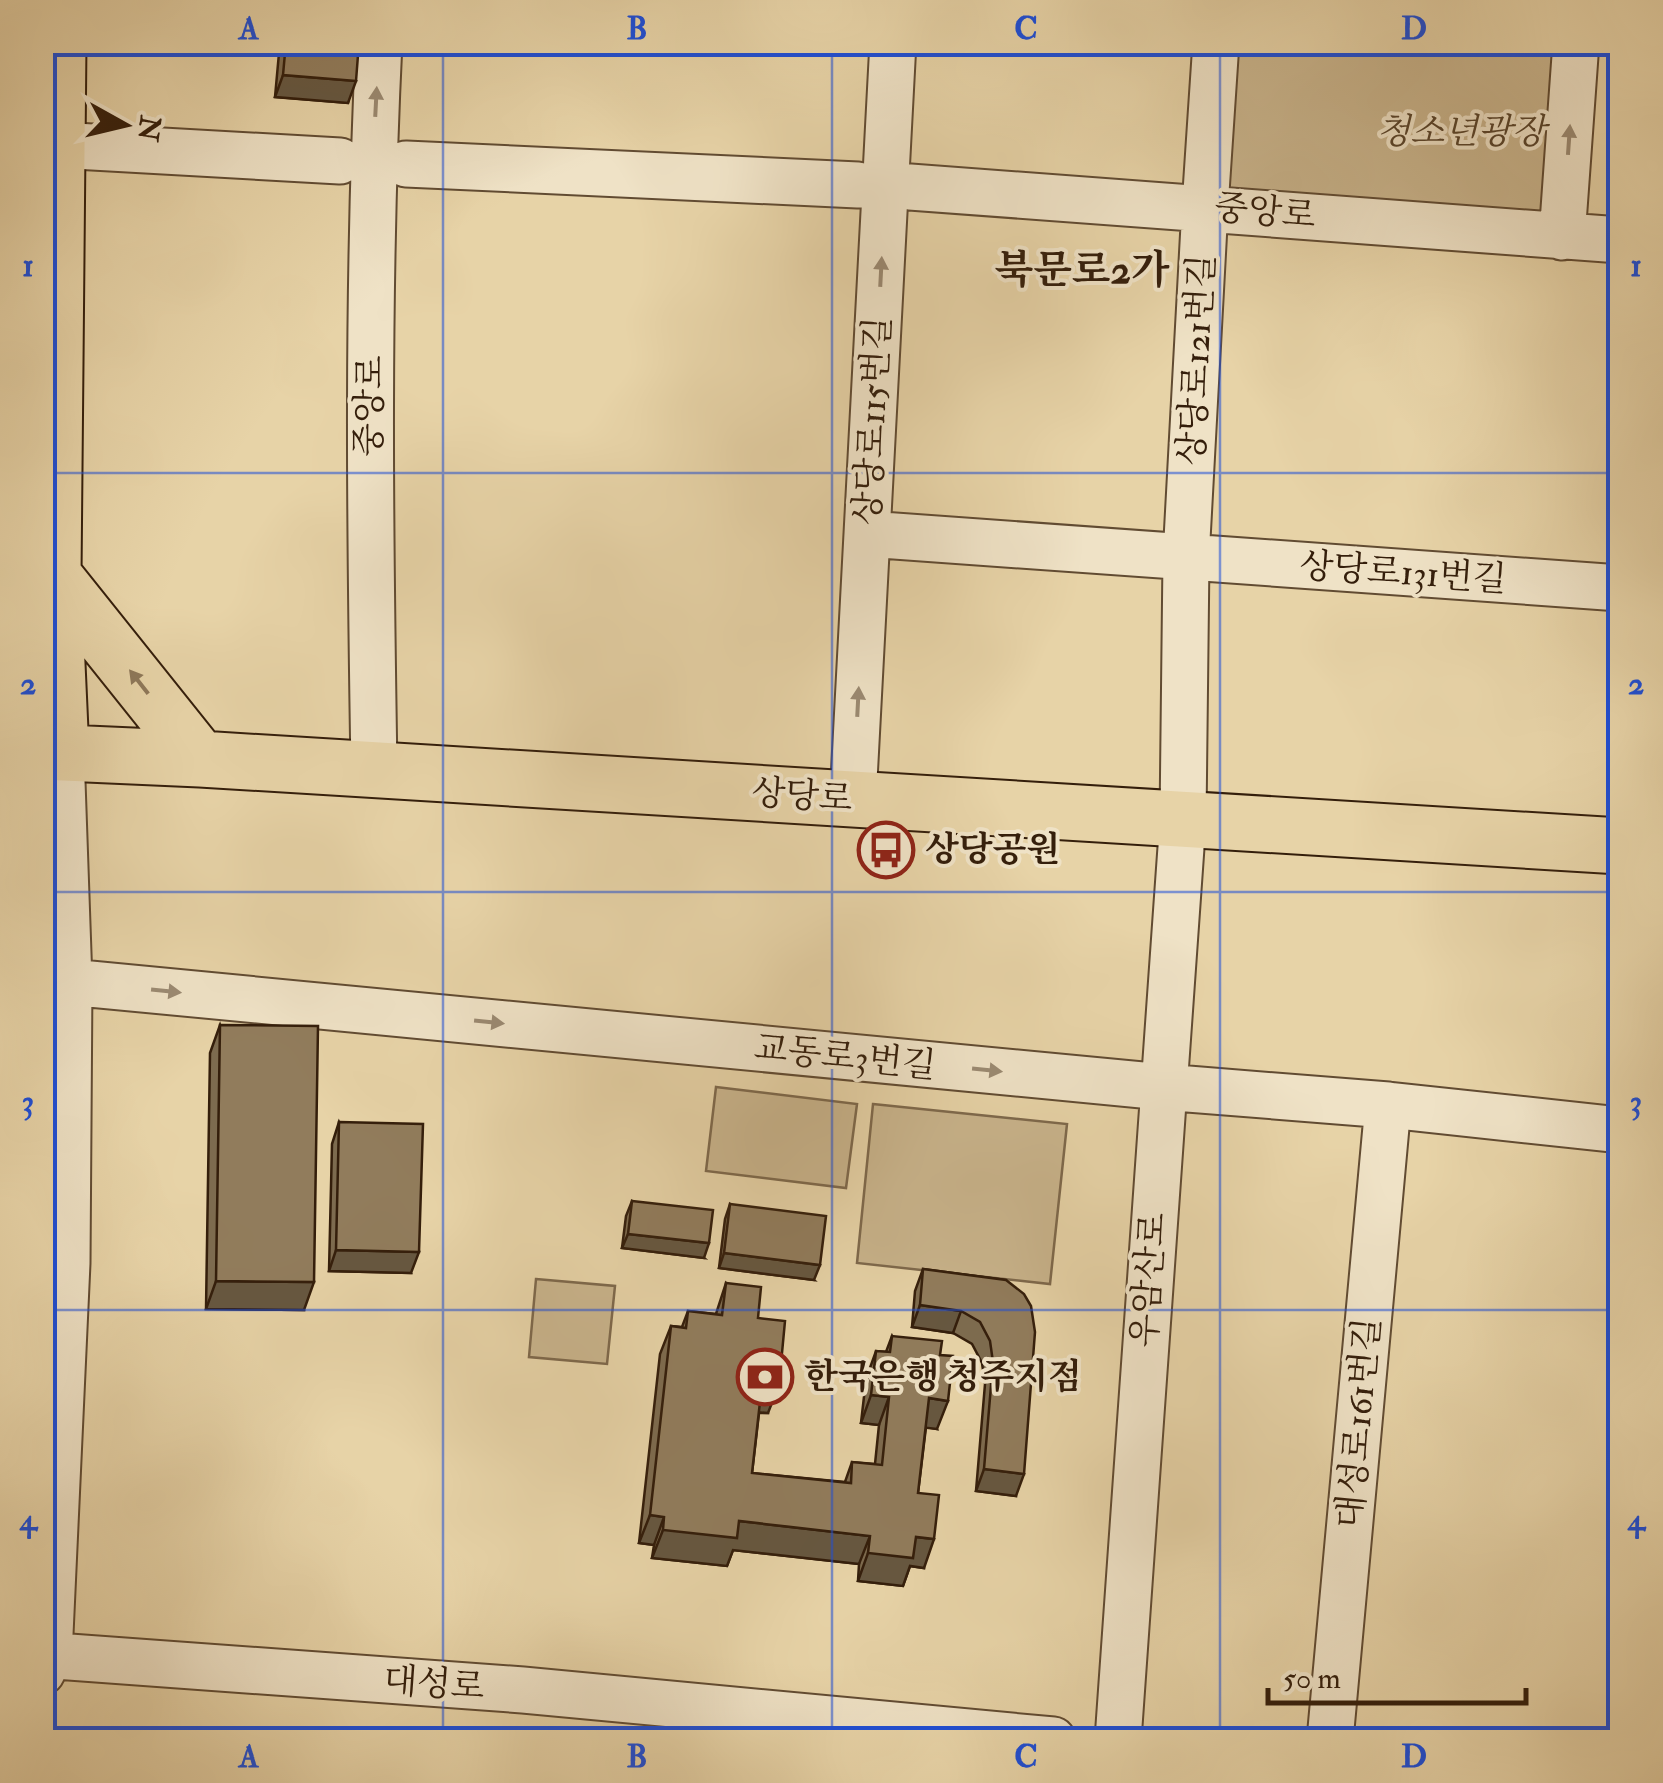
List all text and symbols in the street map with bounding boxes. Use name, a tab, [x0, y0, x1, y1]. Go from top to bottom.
text: A	[237, 9, 260, 49]
text: B	[627, 9, 647, 49]
text: C	[1014, 9, 1038, 49]
text: D	[1401, 9, 1427, 49]
north arrow	[75, 75, 175, 175]
one-way arrow	[368, 86, 384, 118]
park label: 청소년광장	[1376, 110, 1551, 154]
text: N	[129, 112, 167, 144]
one-way arrow	[1561, 123, 1577, 155]
street label: 중앙로	[1213, 186, 1317, 238]
district label: 북문로2가	[995, 245, 1170, 296]
text: 1	[22, 246, 34, 286]
text: 1	[1630, 246, 1642, 286]
street label: 상당로121번길	[1169, 253, 1225, 467]
one-way arrow	[873, 256, 889, 288]
street label: 상당로115번길	[846, 315, 900, 527]
street label: 중앙로	[347, 355, 393, 457]
street label: 상당로131번길	[1298, 544, 1508, 602]
text: 2	[20, 664, 36, 704]
text: 2	[1628, 664, 1644, 704]
one-way arrow	[129, 670, 150, 695]
one-way arrow	[850, 685, 866, 717]
street label: 상당로	[750, 771, 854, 821]
bus stop icon: 상당공원	[856, 820, 916, 880]
place label: 상당공원	[925, 828, 1060, 872]
one-way arrow	[150, 983, 182, 999]
one-way arrow	[474, 1015, 506, 1031]
street label: 교동로3번길	[752, 1026, 938, 1088]
one-way arrow	[971, 1063, 1003, 1079]
text: 3	[22, 1082, 34, 1122]
text: 3	[1630, 1082, 1642, 1122]
street label: 우암산로	[1122, 1211, 1176, 1349]
street label: 대성로161번길	[1328, 1316, 1390, 1530]
bank icon: 한국은행 청주지점	[735, 1347, 795, 1407]
place label: 한국은행 청주지점	[804, 1355, 1082, 1399]
text: 4	[18, 1500, 38, 1540]
text: 4	[1626, 1500, 1646, 1540]
scale bar	[1268, 1643, 1526, 1705]
street label: 대성로	[382, 1659, 486, 1709]
text: 50 m	[1283, 1660, 1341, 1697]
text: A	[237, 1737, 260, 1777]
text: B	[627, 1737, 647, 1777]
text: C	[1014, 1737, 1038, 1777]
text: D	[1401, 1737, 1427, 1777]

